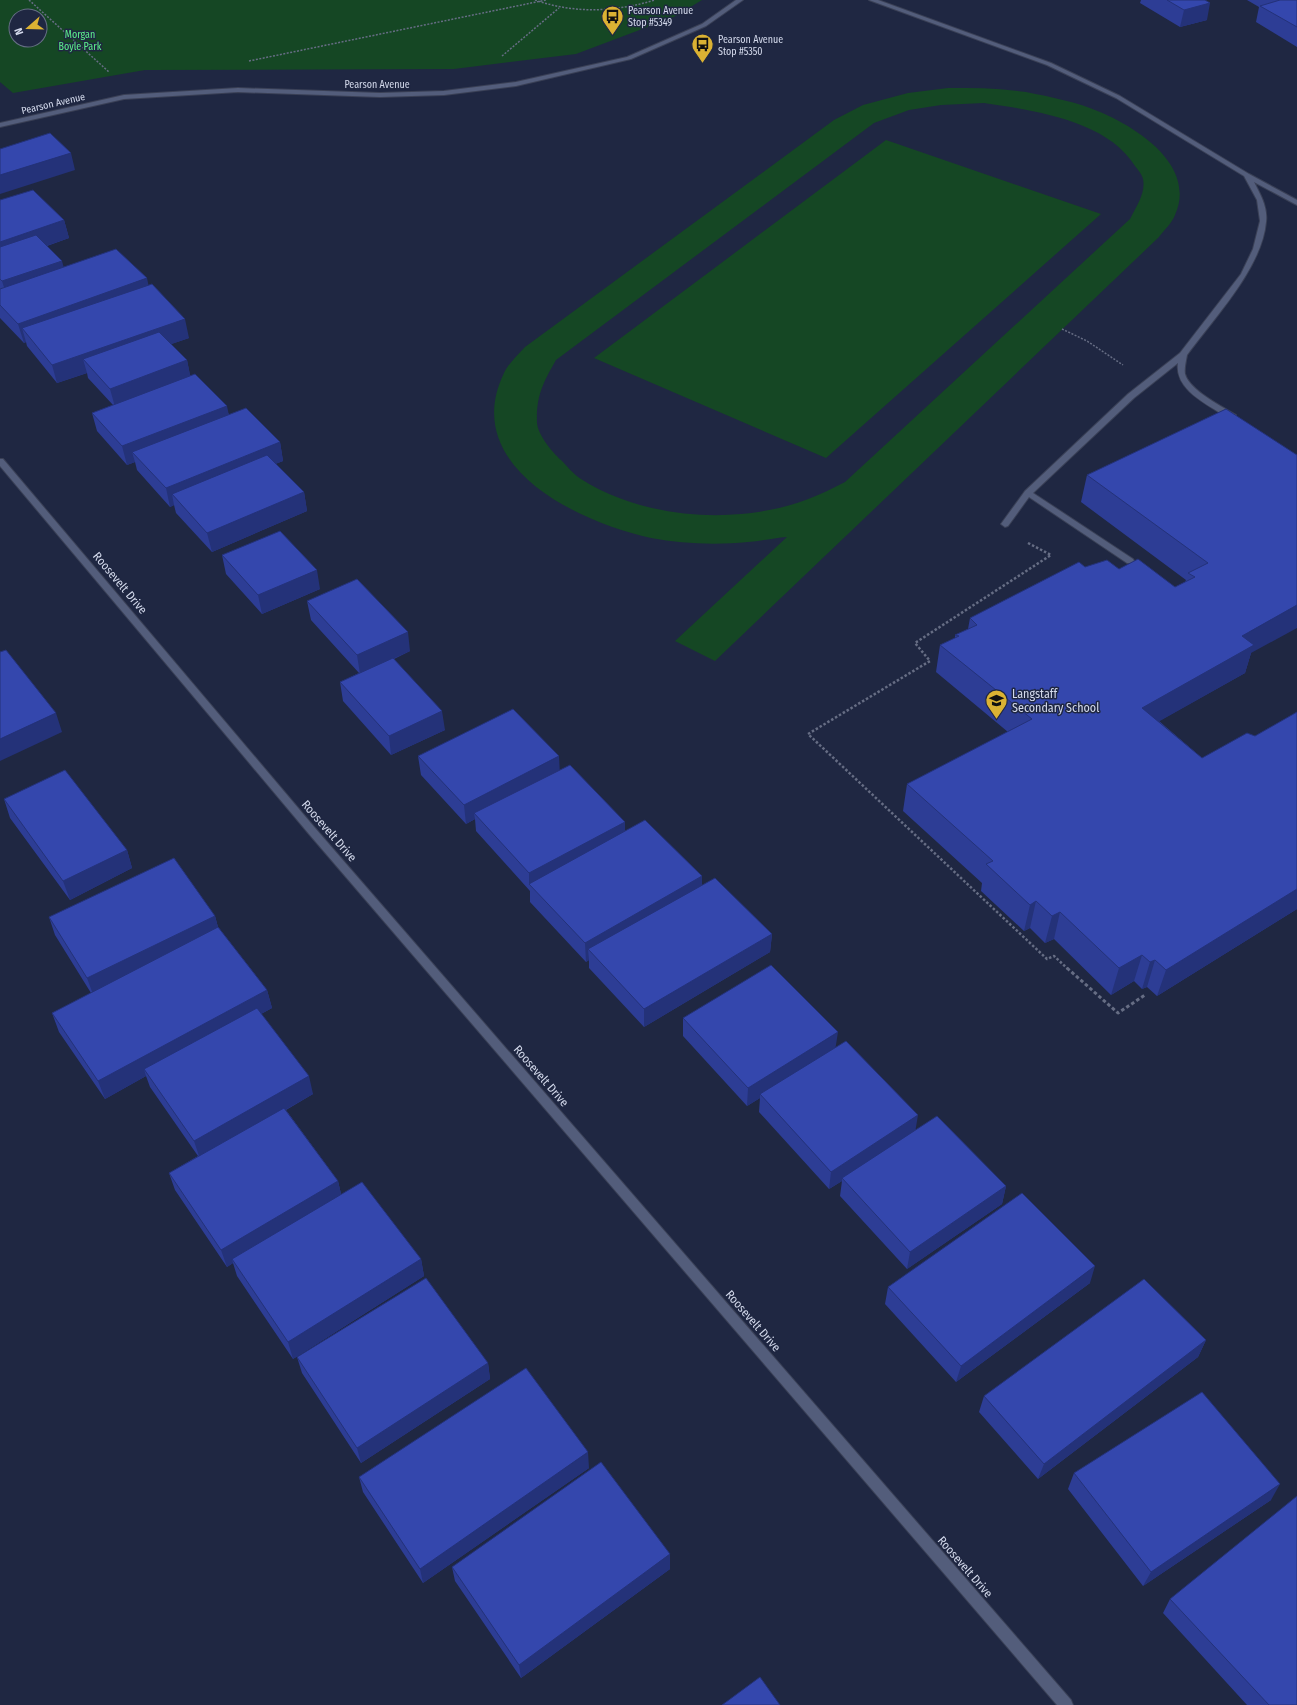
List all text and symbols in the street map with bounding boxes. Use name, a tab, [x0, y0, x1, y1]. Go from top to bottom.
bus stop icon: Pearson Avenue Stop #5349	[599, 3, 625, 36]
place label: Pearson Avenue Stop #5349	[628, 5, 693, 29]
north arrow	[8, 8, 48, 48]
text: N	[12, 26, 26, 37]
park label: Morgan Boyle Park	[59, 29, 102, 53]
bus stop icon: Pearson Avenue Stop #5350	[689, 32, 715, 65]
place label: Pearson Avenue Stop #5350	[718, 34, 783, 58]
street label: Pearson Avenue	[344, 79, 410, 91]
street label: Pearson Avenue	[20, 91, 86, 117]
street label: Roosevelt Drive	[90, 549, 150, 617]
place label: Langstaff Secondary School	[1012, 687, 1099, 715]
school or university icon: Langstaff Secondary School	[983, 688, 1009, 721]
street label: Roosevelt Drive	[299, 798, 359, 865]
street label: Roosevelt Drive	[511, 1043, 571, 1110]
street label: Roosevelt Drive	[723, 1288, 783, 1355]
street label: Roosevelt Drive	[935, 1534, 995, 1601]

